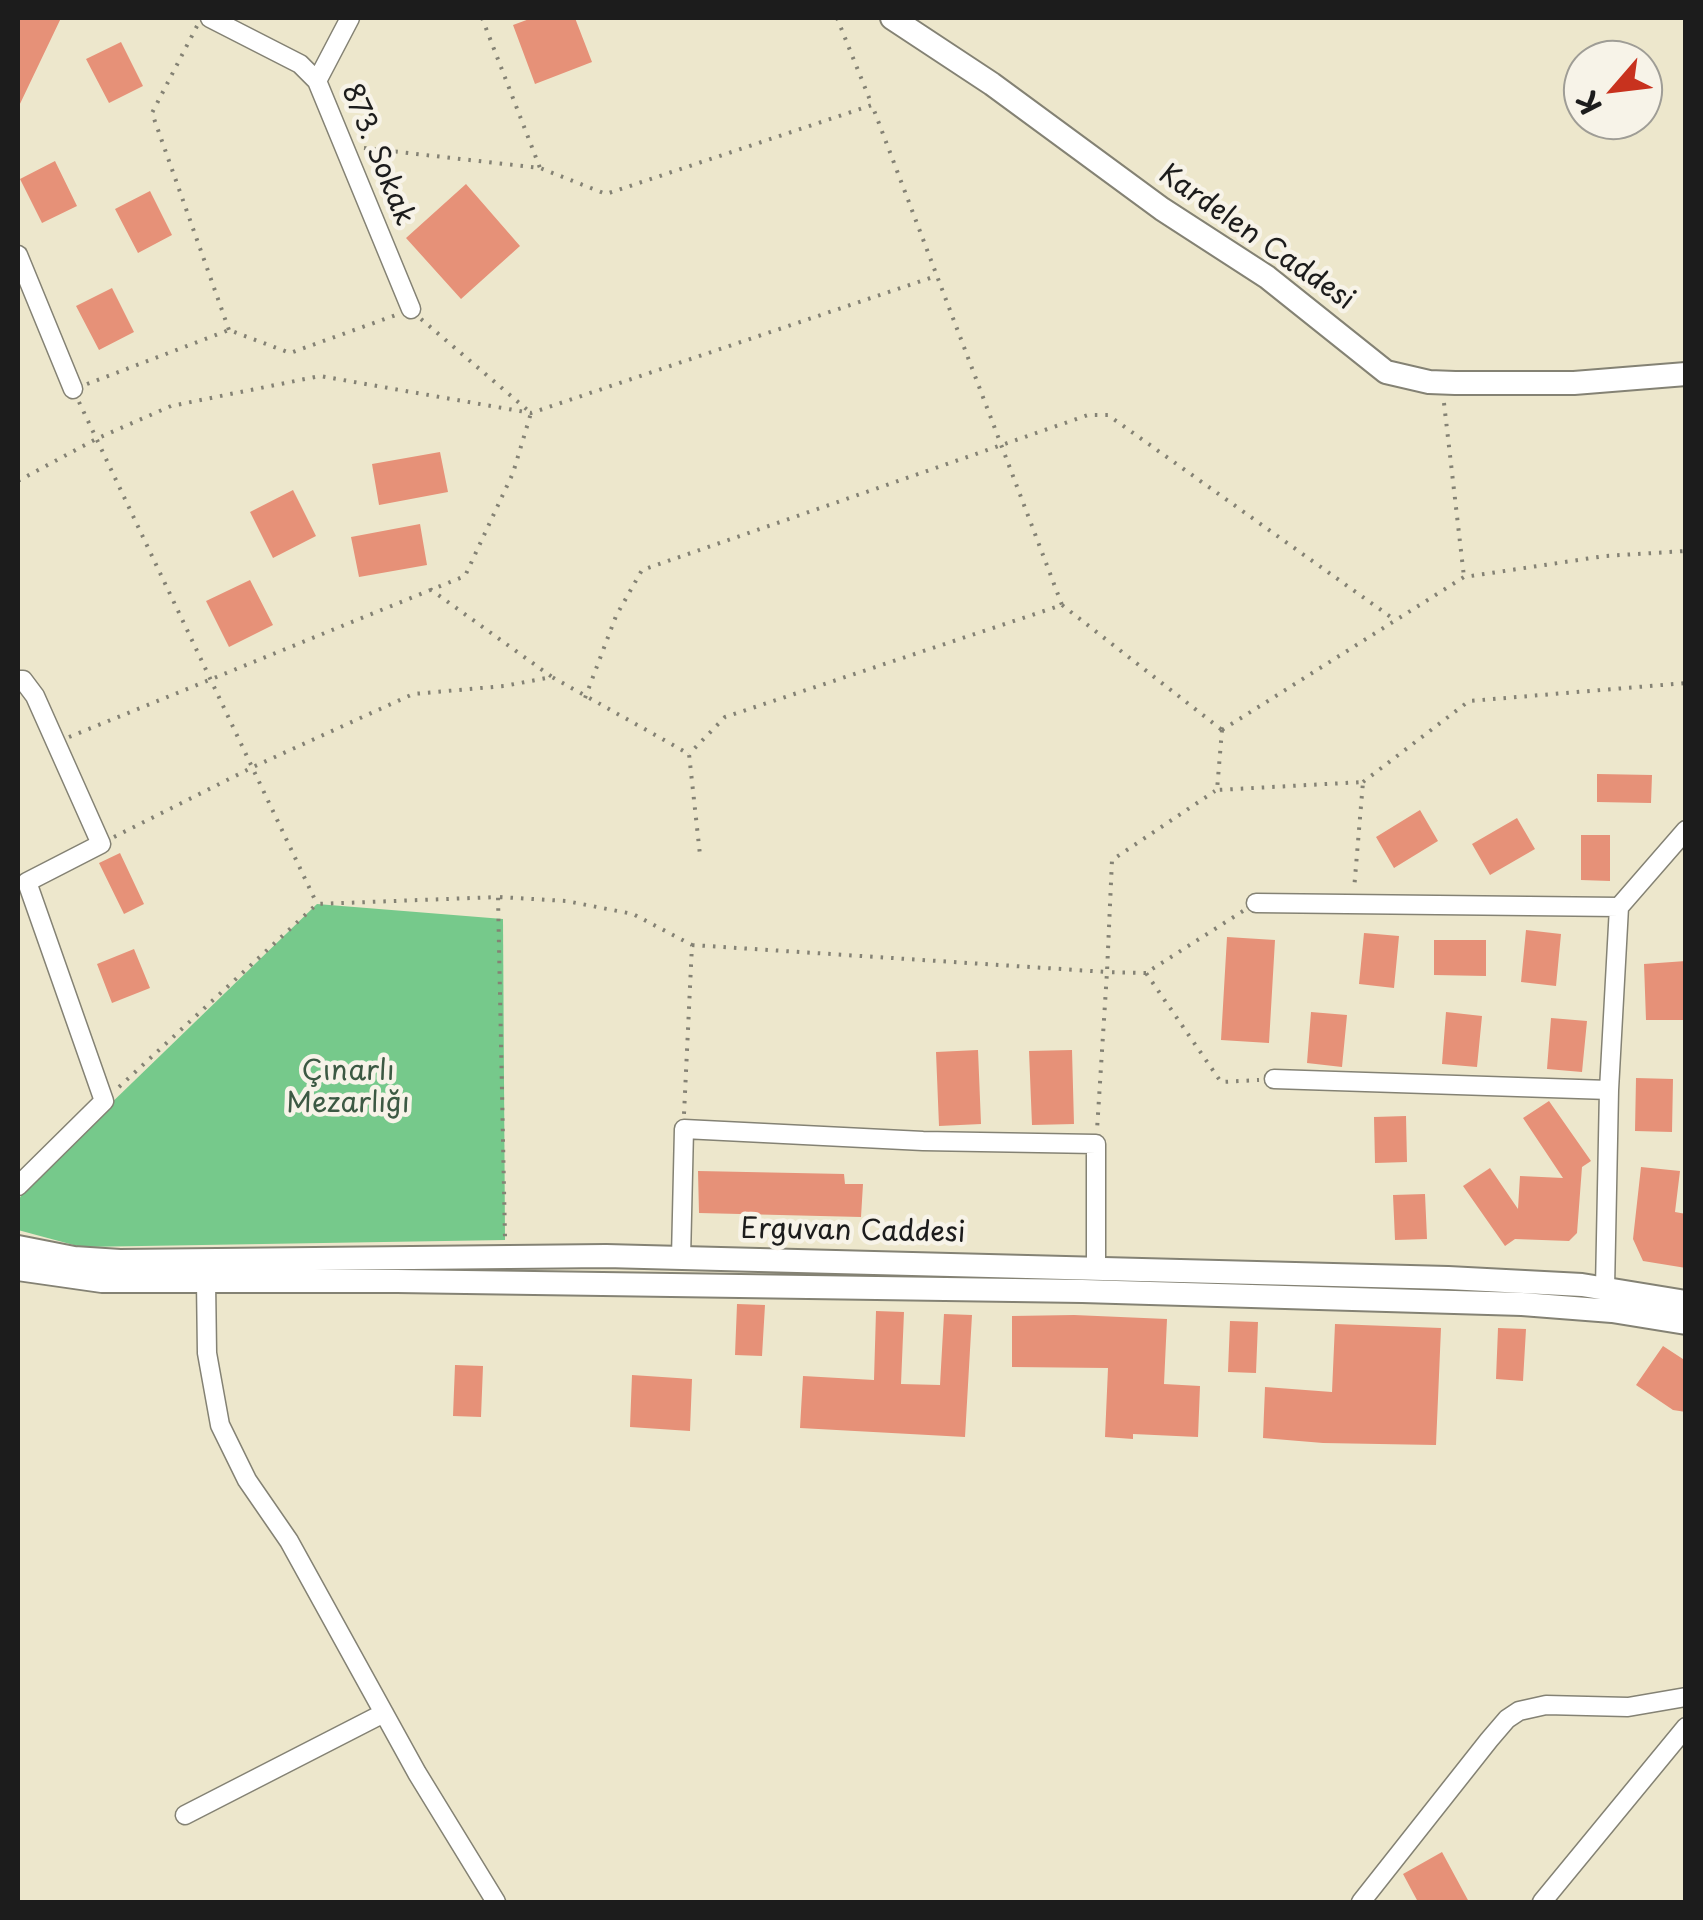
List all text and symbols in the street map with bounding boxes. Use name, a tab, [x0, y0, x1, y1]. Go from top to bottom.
north arrow	[1563, 40, 1663, 140]
street label: 873. Sokak	[333, 79, 421, 231]
text: K	[1564, 84, 1612, 123]
street label: Kardelen Caddesi	[1152, 158, 1360, 318]
park label: Çınarlı Mezarlığı	[286, 1055, 410, 1121]
street label: Erguvan Caddesi	[740, 1213, 966, 1251]

